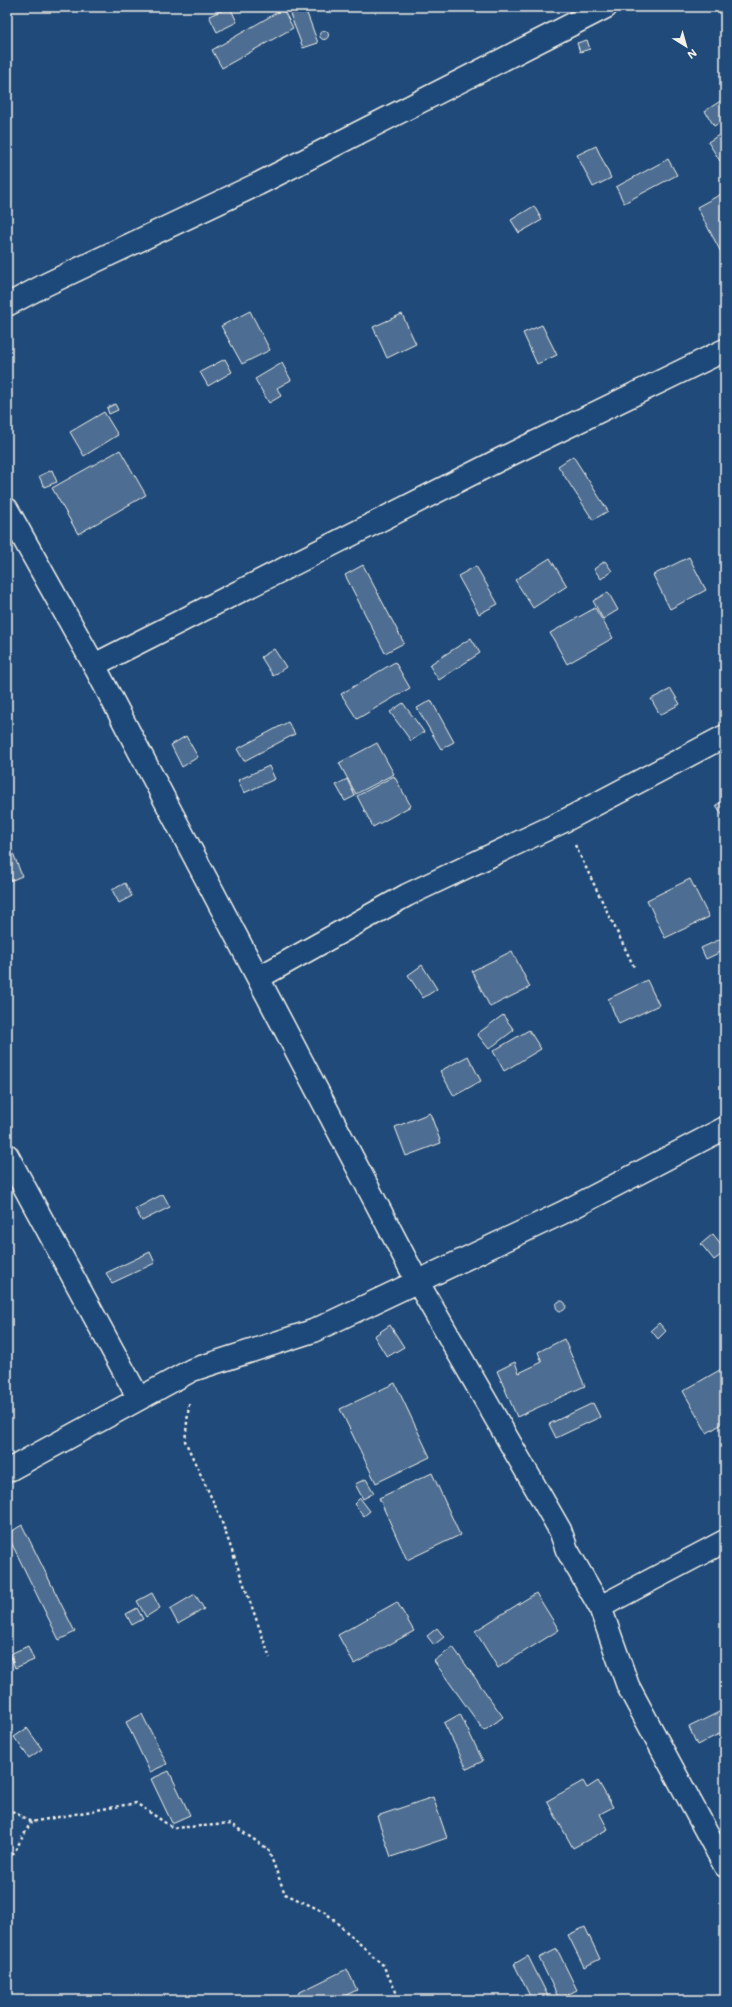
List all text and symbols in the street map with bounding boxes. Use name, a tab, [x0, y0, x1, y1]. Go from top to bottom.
north arrow	[666, 26, 706, 66]
text: N	[684, 46, 700, 63]

